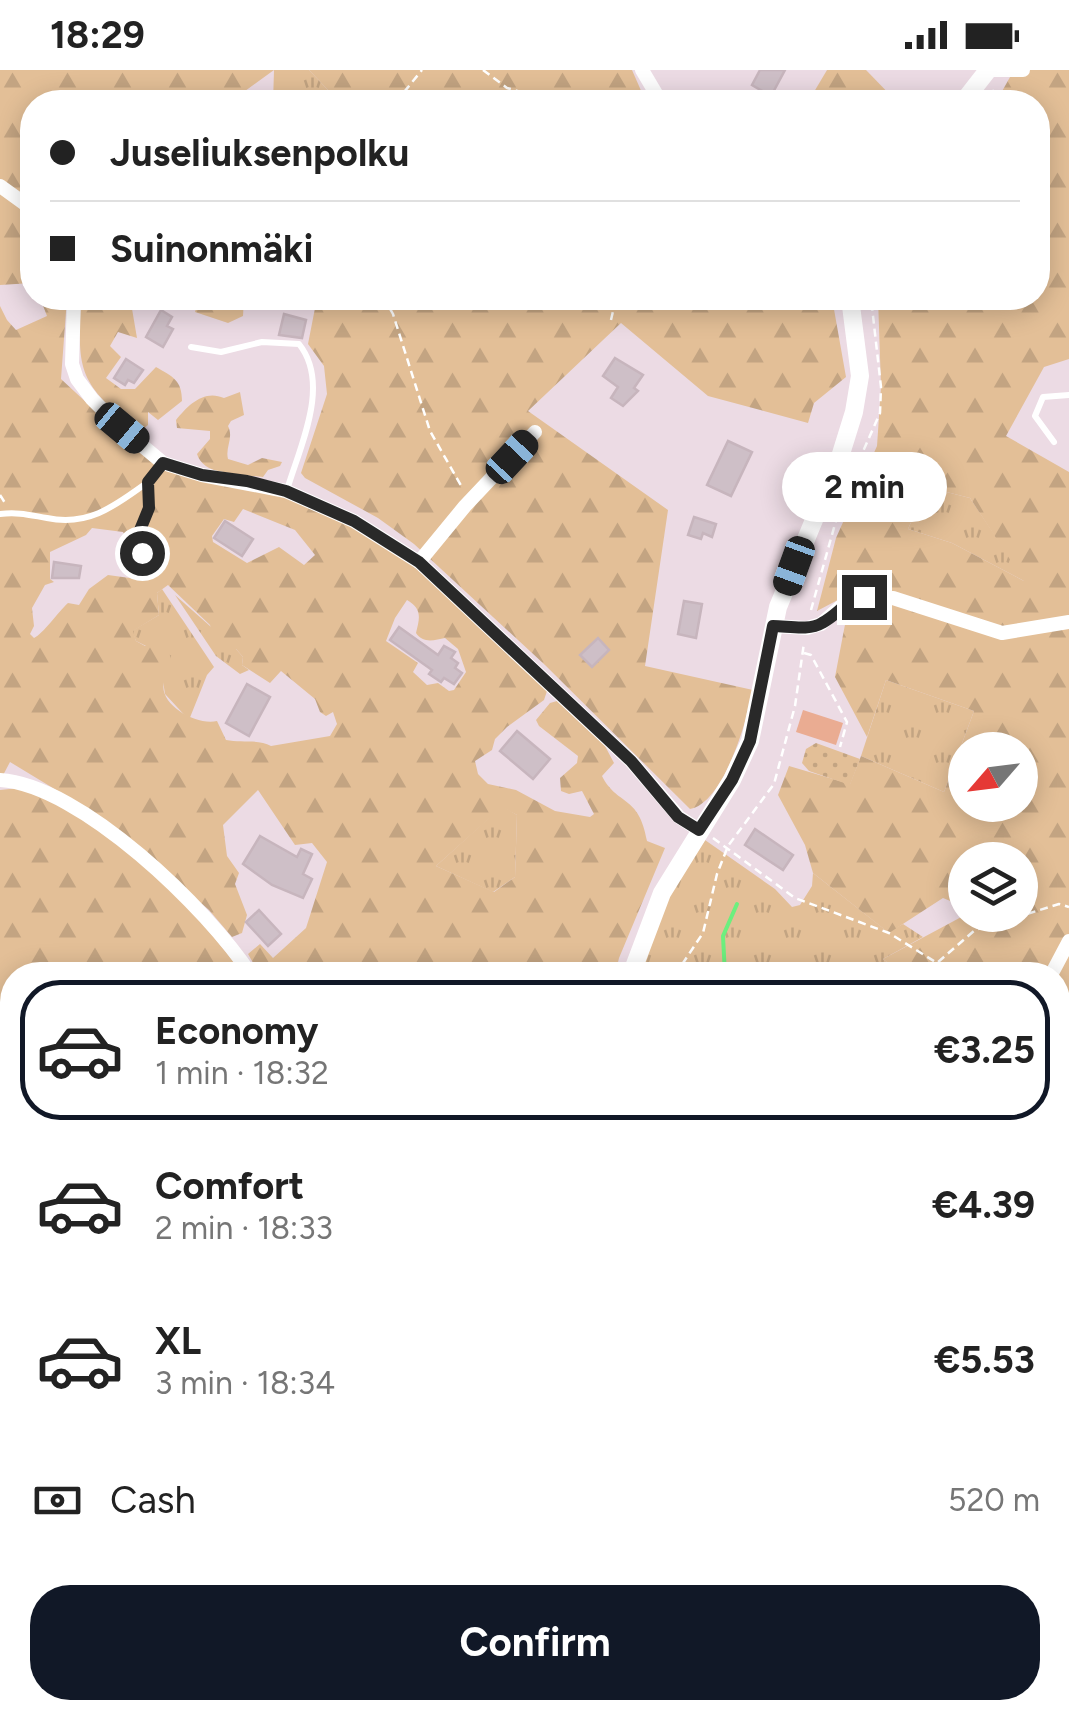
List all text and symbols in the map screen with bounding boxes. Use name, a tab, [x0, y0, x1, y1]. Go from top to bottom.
text: 18:29	[50, 12, 145, 58]
text: Juseliuksenpolku	[110, 130, 409, 176]
text: Suinonmäki	[110, 226, 313, 272]
car	[89, 397, 155, 459]
car	[481, 425, 543, 489]
callout: 2 min	[782, 452, 946, 522]
text: 2 min	[824, 468, 905, 506]
route start	[120, 531, 165, 576]
car	[770, 533, 818, 599]
route end	[842, 575, 887, 620]
north arrow	[948, 732, 1038, 822]
map controls	[948, 732, 1038, 932]
button: layers	[948, 842, 1038, 932]
icon: car	[35, 1005, 125, 1095]
text: Economy	[155, 1008, 318, 1054]
text: €3.25	[934, 1027, 1035, 1073]
text: 1 min · 18:32	[155, 1054, 329, 1092]
icon: car	[35, 1160, 125, 1250]
text: Comfort	[155, 1163, 304, 1209]
text: €4.39	[932, 1182, 1035, 1228]
text: 2 min · 18:33	[155, 1209, 333, 1247]
icon: car	[35, 1315, 125, 1405]
text: XL	[155, 1318, 201, 1364]
text: €5.53	[934, 1337, 1035, 1383]
text: 3 min · 18:34	[155, 1364, 335, 1402]
icon: cash	[30, 1473, 85, 1528]
text: Cash	[110, 1477, 196, 1523]
text: 520 m	[948, 1481, 1040, 1519]
button: Confirm	[30, 1585, 1040, 1700]

